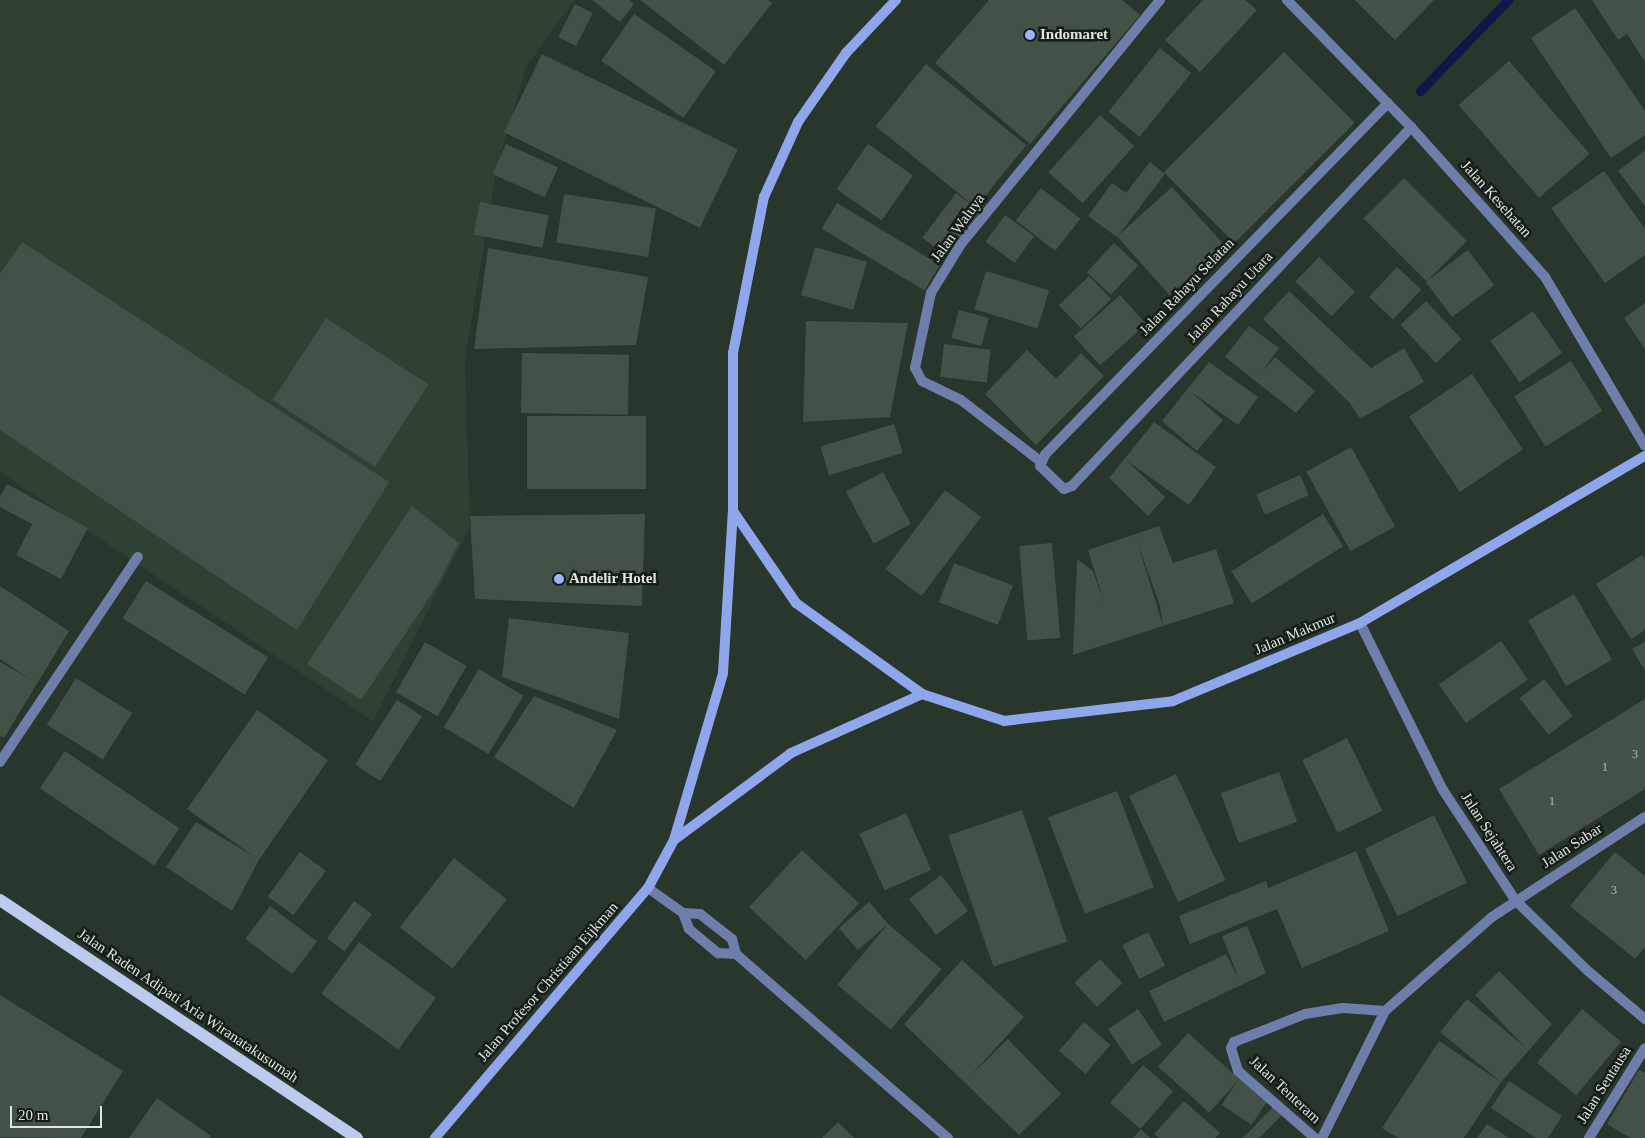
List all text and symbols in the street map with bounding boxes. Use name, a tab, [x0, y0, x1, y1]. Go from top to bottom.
place label: Indomaret	[1040, 26, 1108, 44]
marker: Indomaret	[1024, 29, 1036, 41]
street label: Jalan Kesehatan	[1457, 157, 1535, 241]
street label: Jalan Waluya	[927, 190, 989, 266]
street label: Jalan Rahayu Selatan	[1136, 235, 1238, 339]
street label: Jalan Rahayu Utara	[1183, 248, 1277, 346]
place label: Andelir Hotel	[569, 570, 657, 588]
marker: Andelir Hotel	[553, 573, 565, 585]
street label: Jalan Makmur	[1252, 609, 1338, 659]
house number: 3	[1632, 748, 1638, 762]
house number: 1	[1602, 761, 1608, 775]
street label: Jalan Sejahtera	[1457, 789, 1521, 875]
house number: 1	[1549, 795, 1555, 809]
street label: Jalan Sabar	[1538, 820, 1606, 872]
house number: 3	[1611, 884, 1617, 898]
street label: Jalan Profesor Christiaan Eijkman	[474, 899, 622, 1065]
street label: Jalan Raden Adipati Aria Wiranatakusumah	[73, 925, 303, 1087]
street label: Jalan Sentausa	[1573, 1043, 1635, 1127]
street label: Jalan Tenteram	[1246, 1052, 1324, 1128]
scale bar	[12, 1096, 105, 1128]
text: 20 m	[18, 1107, 48, 1123]

